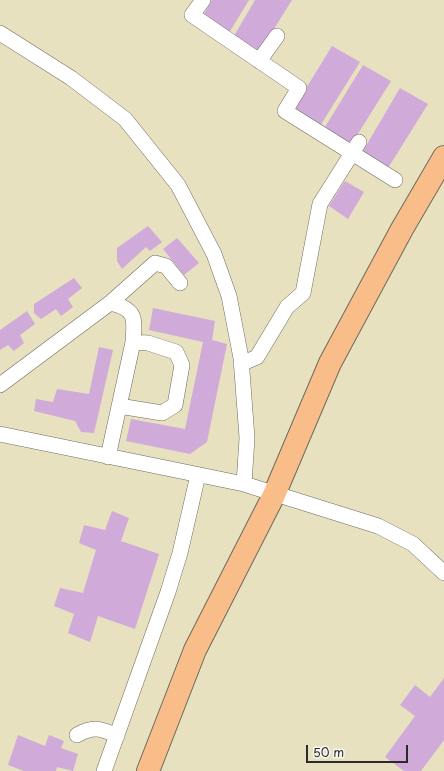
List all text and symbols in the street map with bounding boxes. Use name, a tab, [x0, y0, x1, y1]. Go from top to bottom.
scale bar	[308, 737, 410, 763]
text: 50 m	[313, 743, 344, 761]

